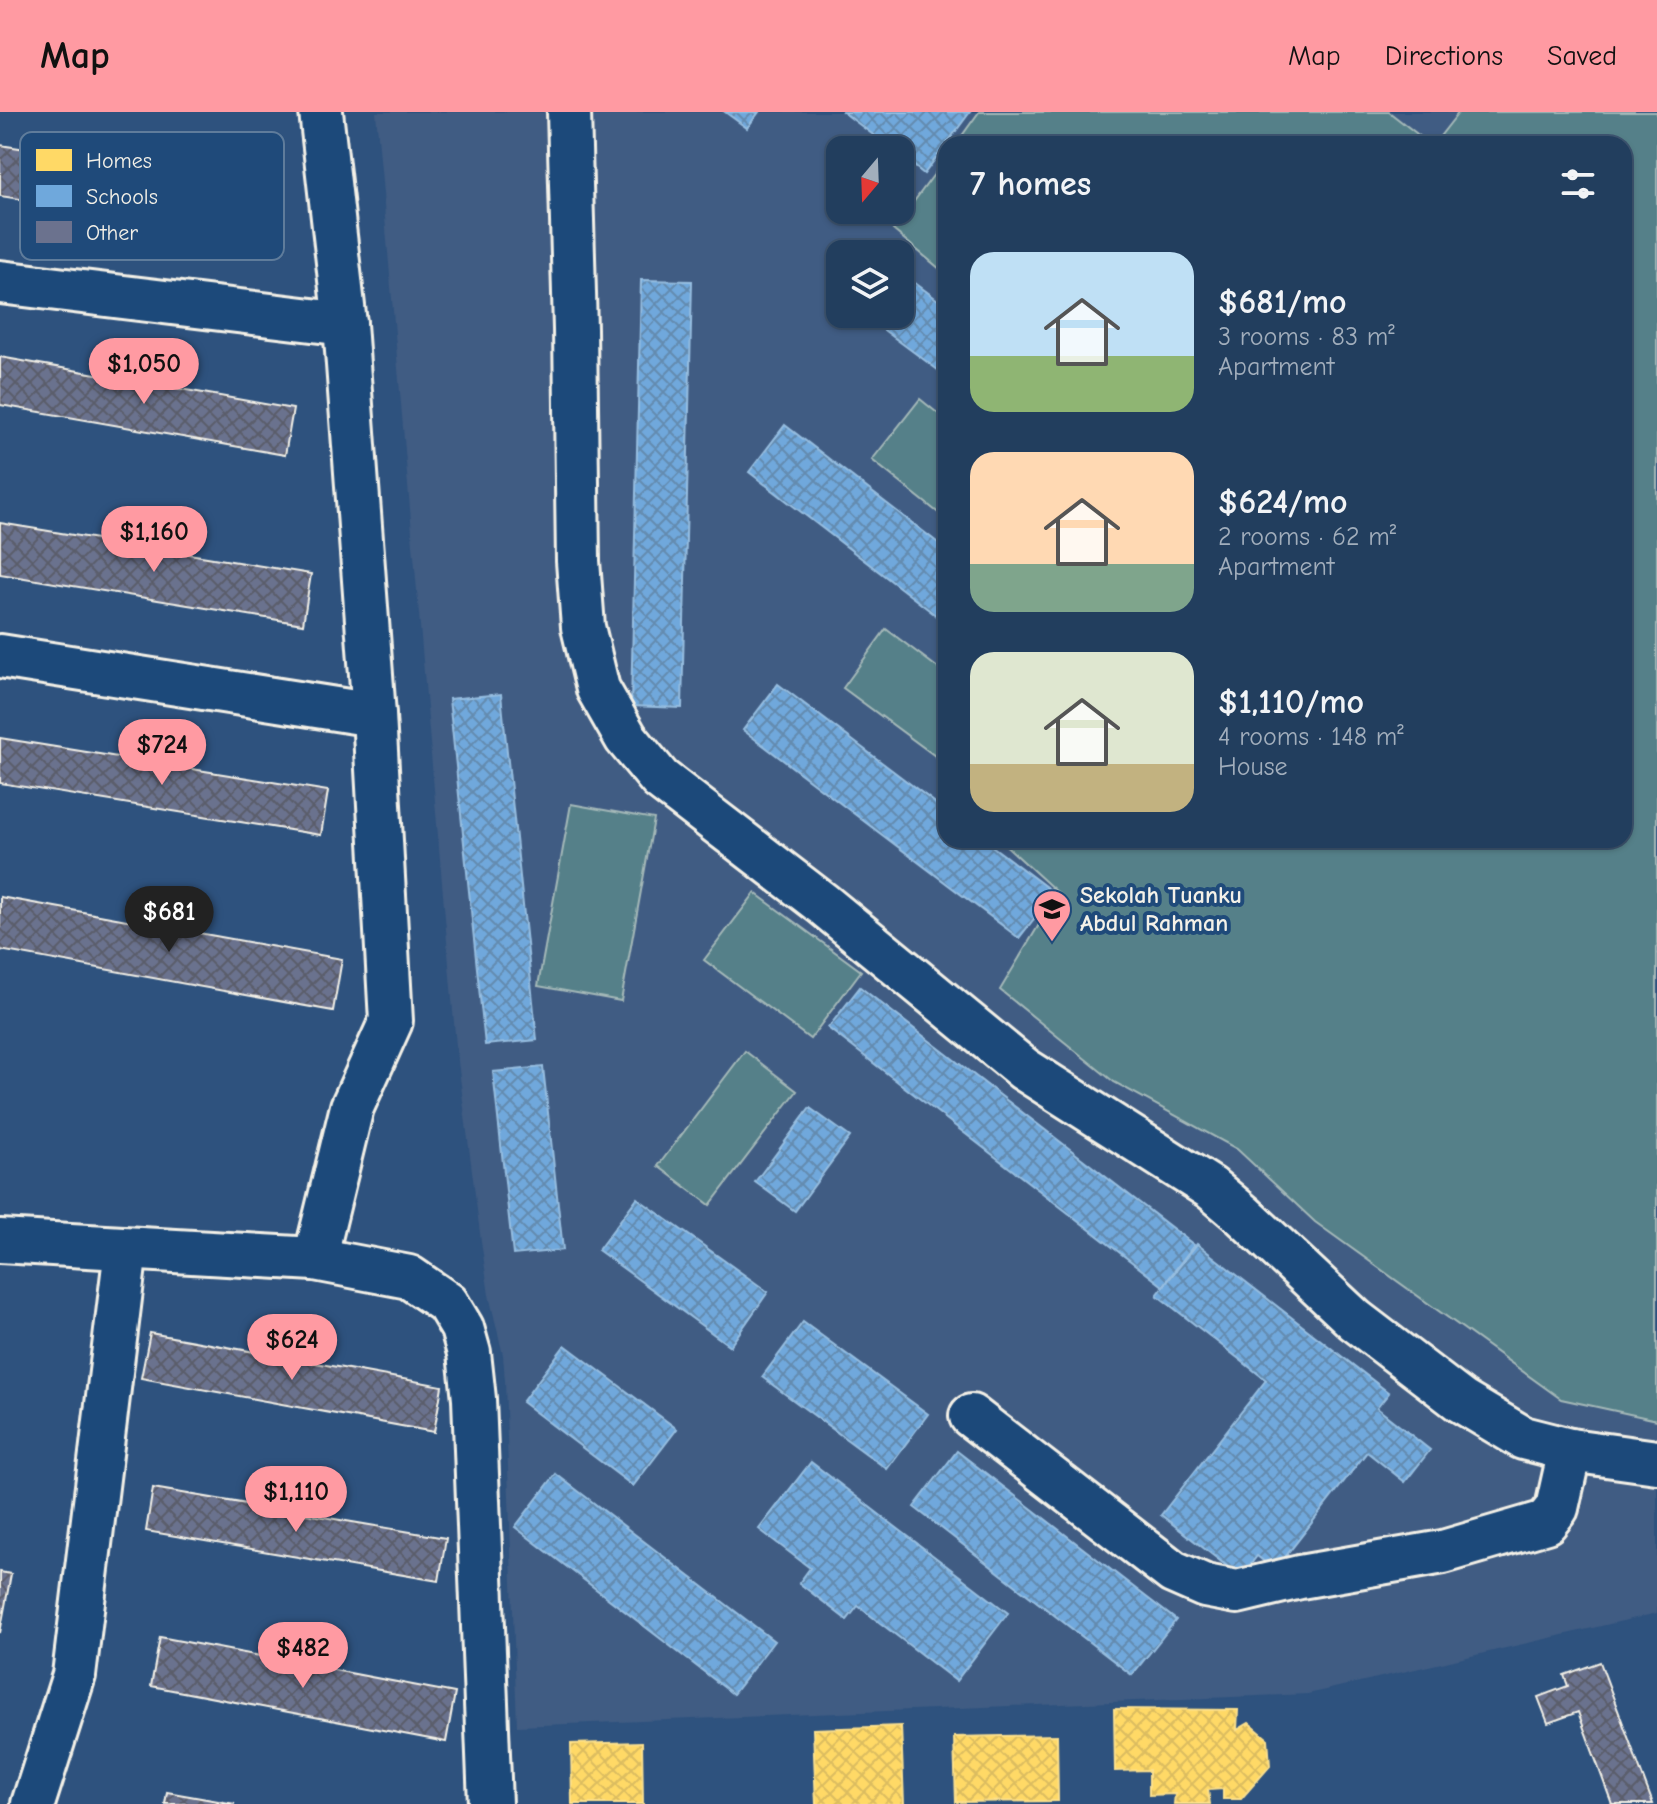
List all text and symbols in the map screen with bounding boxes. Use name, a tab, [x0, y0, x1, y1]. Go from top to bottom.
text: Map	[40, 34, 110, 78]
text: Map	[1288, 40, 1341, 72]
text: Directions	[1385, 40, 1503, 72]
text: Saved	[1547, 40, 1617, 72]
legend	[20, 132, 284, 260]
north arrow	[826, 136, 914, 224]
map controls	[826, 136, 914, 328]
text: Homes	[86, 148, 152, 174]
icon: filters	[1556, 162, 1600, 206]
text: 7 homes	[970, 164, 1091, 204]
text: Schools	[86, 184, 158, 210]
text: Other	[86, 220, 138, 246]
button: layers	[826, 240, 914, 328]
text: $681/mo	[1218, 282, 1347, 322]
icon: home	[1034, 284, 1130, 380]
text: 3 rooms · 83 m²	[1218, 322, 1395, 352]
pin: $1,050	[79, 338, 209, 406]
text: $1,050	[107, 349, 181, 379]
text: Apartment	[1218, 352, 1334, 382]
text: $624/mo	[1218, 482, 1348, 522]
icon: home	[1034, 484, 1130, 580]
pin: $1,160	[89, 506, 219, 574]
text: $1,160	[119, 517, 189, 547]
text: 2 rooms · 62 m²	[1218, 522, 1396, 552]
text: Apartment	[1218, 552, 1334, 582]
text: $1,110/mo	[1218, 682, 1364, 722]
icon: home	[1034, 684, 1130, 780]
pin: $724	[115, 719, 209, 787]
text: 4 rooms · 148 m²	[1218, 722, 1404, 752]
text: $724	[136, 730, 188, 760]
text: House	[1218, 752, 1288, 782]
place label: Sekolah Tuanku Abdul Rahman	[1080, 881, 1242, 937]
pin: $681	[122, 886, 216, 954]
school or university icon: Sekolah Tuanku Abdul Rahman	[1031, 888, 1073, 943]
text: $681	[143, 897, 195, 927]
pin: $624	[245, 1314, 339, 1382]
text: $624	[265, 1325, 319, 1355]
pin: $1,110	[231, 1466, 361, 1534]
text: $1,110	[263, 1477, 329, 1507]
pin: $482	[256, 1622, 350, 1690]
text: $482	[276, 1633, 330, 1663]

